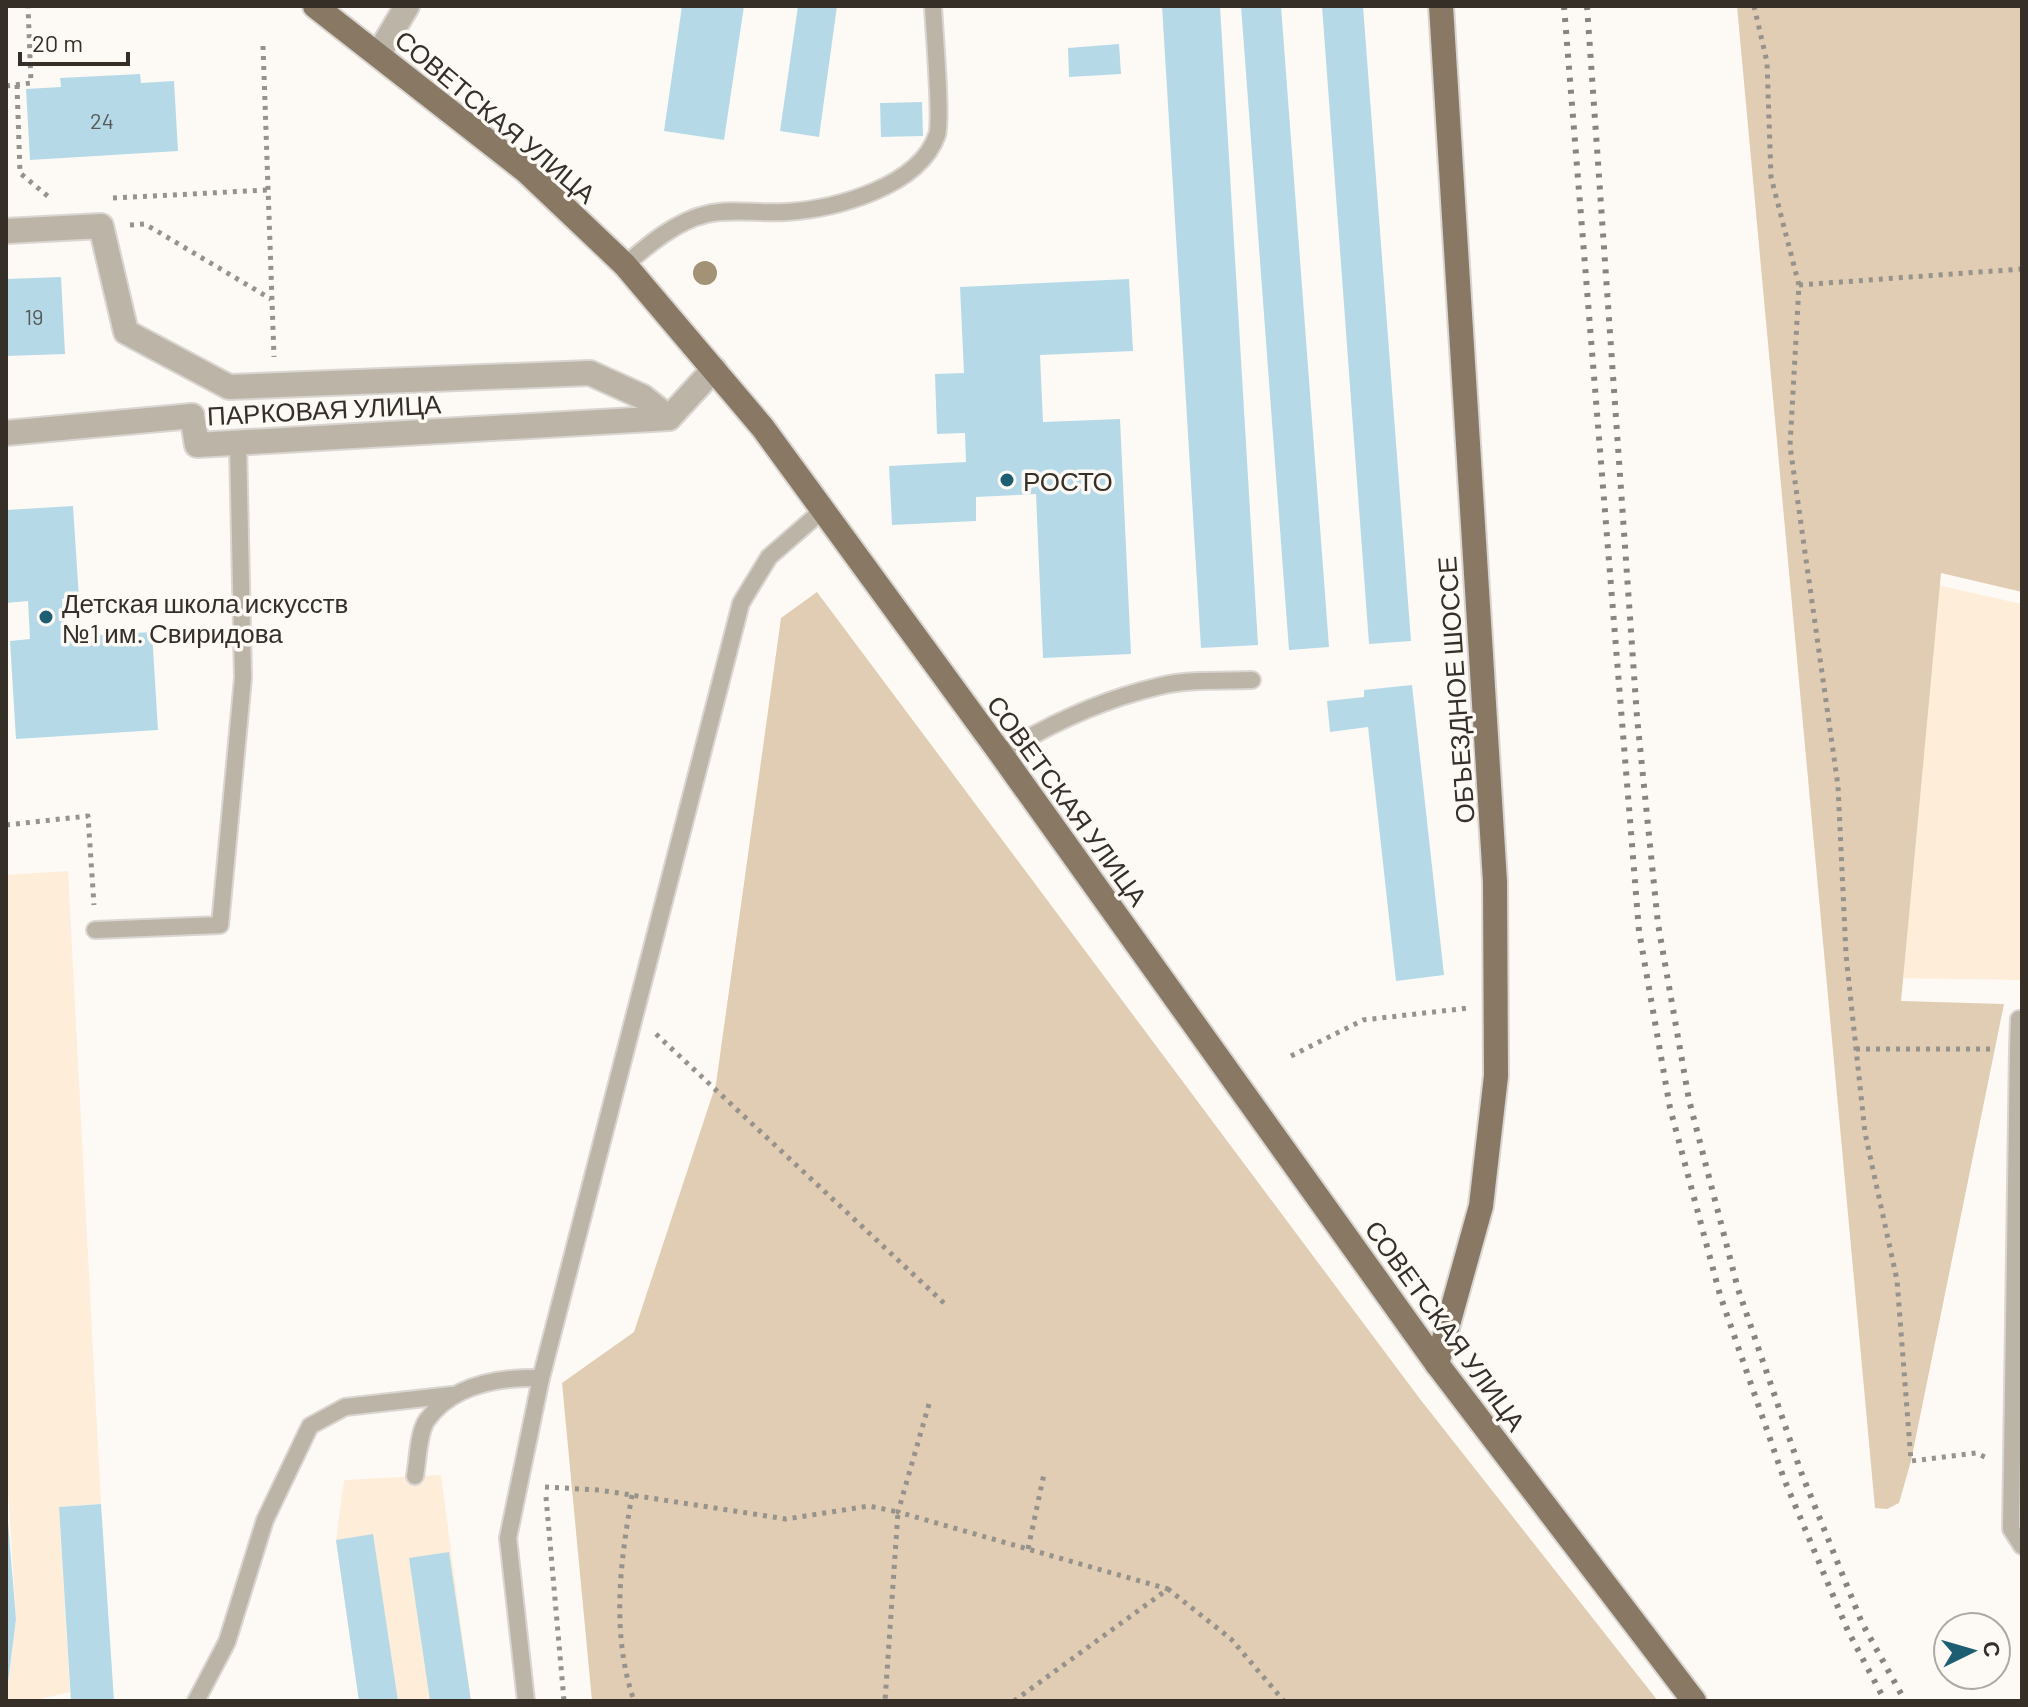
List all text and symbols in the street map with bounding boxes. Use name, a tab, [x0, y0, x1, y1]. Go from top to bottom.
scale bar	[20, 16, 128, 66]
street label: СОВЕТСКАЯ УЛИЦА	[389, 23, 603, 209]
text: 20 m	[32, 28, 83, 57]
house number: 24	[90, 107, 114, 133]
house number: 19	[24, 303, 44, 329]
street label: ПАРКОВАЯ УЛИЦА	[206, 387, 442, 431]
place label: РОСТО	[1023, 465, 1113, 496]
marker: РОСТО	[998, 471, 1016, 489]
street label: ОБЪЕЗДНОЕ ШОССЕ	[1430, 555, 1480, 825]
place label: Детская школа искусств №1 им. Свиридова	[62, 587, 348, 648]
marker: Детская школа искусств №1 им. Свиридова	[37, 608, 55, 626]
street label: СОВЕТСКАЯ УЛИЦА	[981, 689, 1155, 912]
street label: СОВЕТСКАЯ УЛИЦА	[1359, 1214, 1533, 1437]
north arrow	[1932, 1611, 2012, 1691]
text: С	[1979, 1640, 2007, 1658]

